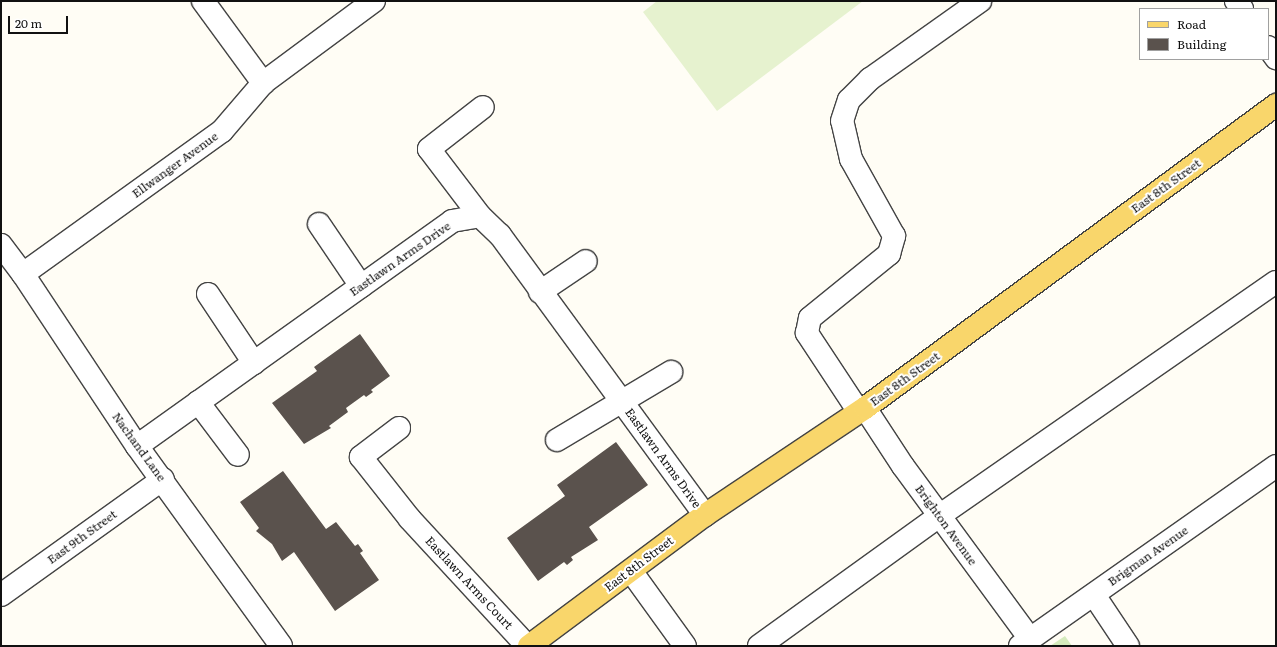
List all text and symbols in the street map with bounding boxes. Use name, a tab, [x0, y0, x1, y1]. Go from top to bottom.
scale bar	[10, 8, 70, 34]
legend	[1139, 8, 1269, 60]
text: 20 m	[15, 14, 42, 32]
text: Road	[1177, 15, 1206, 33]
text: Building	[1177, 35, 1226, 53]
street label: Ellwanger Avenue	[129, 129, 221, 201]
street label: East 8th Street	[1128, 156, 1204, 216]
street label: Eastlawn Arms Drive	[347, 219, 453, 299]
street label: East 8th Street	[867, 349, 943, 409]
street label: Eastlawn Arms Drive	[622, 405, 704, 511]
street label: Nachand Lane	[109, 410, 169, 484]
street label: Brighton Avenue	[912, 482, 980, 568]
street label: East 9th Street	[44, 507, 120, 567]
street label: Brigman Avenue	[1105, 523, 1191, 589]
street label: Eastlawn Arms Court	[422, 533, 516, 633]
street label: East 8th Street	[602, 533, 676, 595]

